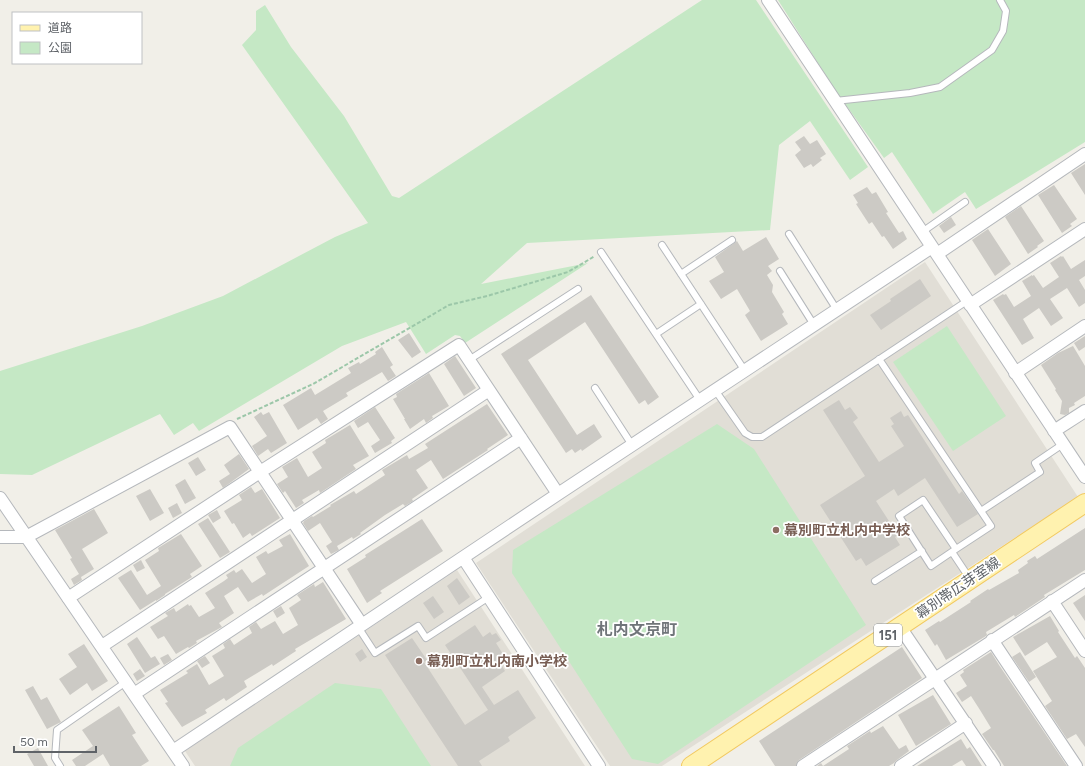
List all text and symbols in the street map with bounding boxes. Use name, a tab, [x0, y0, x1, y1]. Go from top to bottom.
legend	[12, 12, 142, 64]
text: 道路	[48, 21, 72, 35]
text: 公園	[48, 41, 72, 55]
place label: 幕別町立札内中学校	[784, 522, 910, 539]
marker: 幕別町立札内中学校	[771, 525, 781, 535]
street label: 幕別帯広芽室線	[913, 554, 1003, 622]
district label: 札内文京町	[597, 620, 677, 639]
road number: 151	[874, 624, 902, 646]
place label: 幕別町立札内南小学校	[427, 653, 567, 670]
marker: 幕別町立札内南小学校	[414, 656, 424, 666]
scale bar	[14, 728, 96, 754]
text: 50 m	[20, 735, 48, 749]

